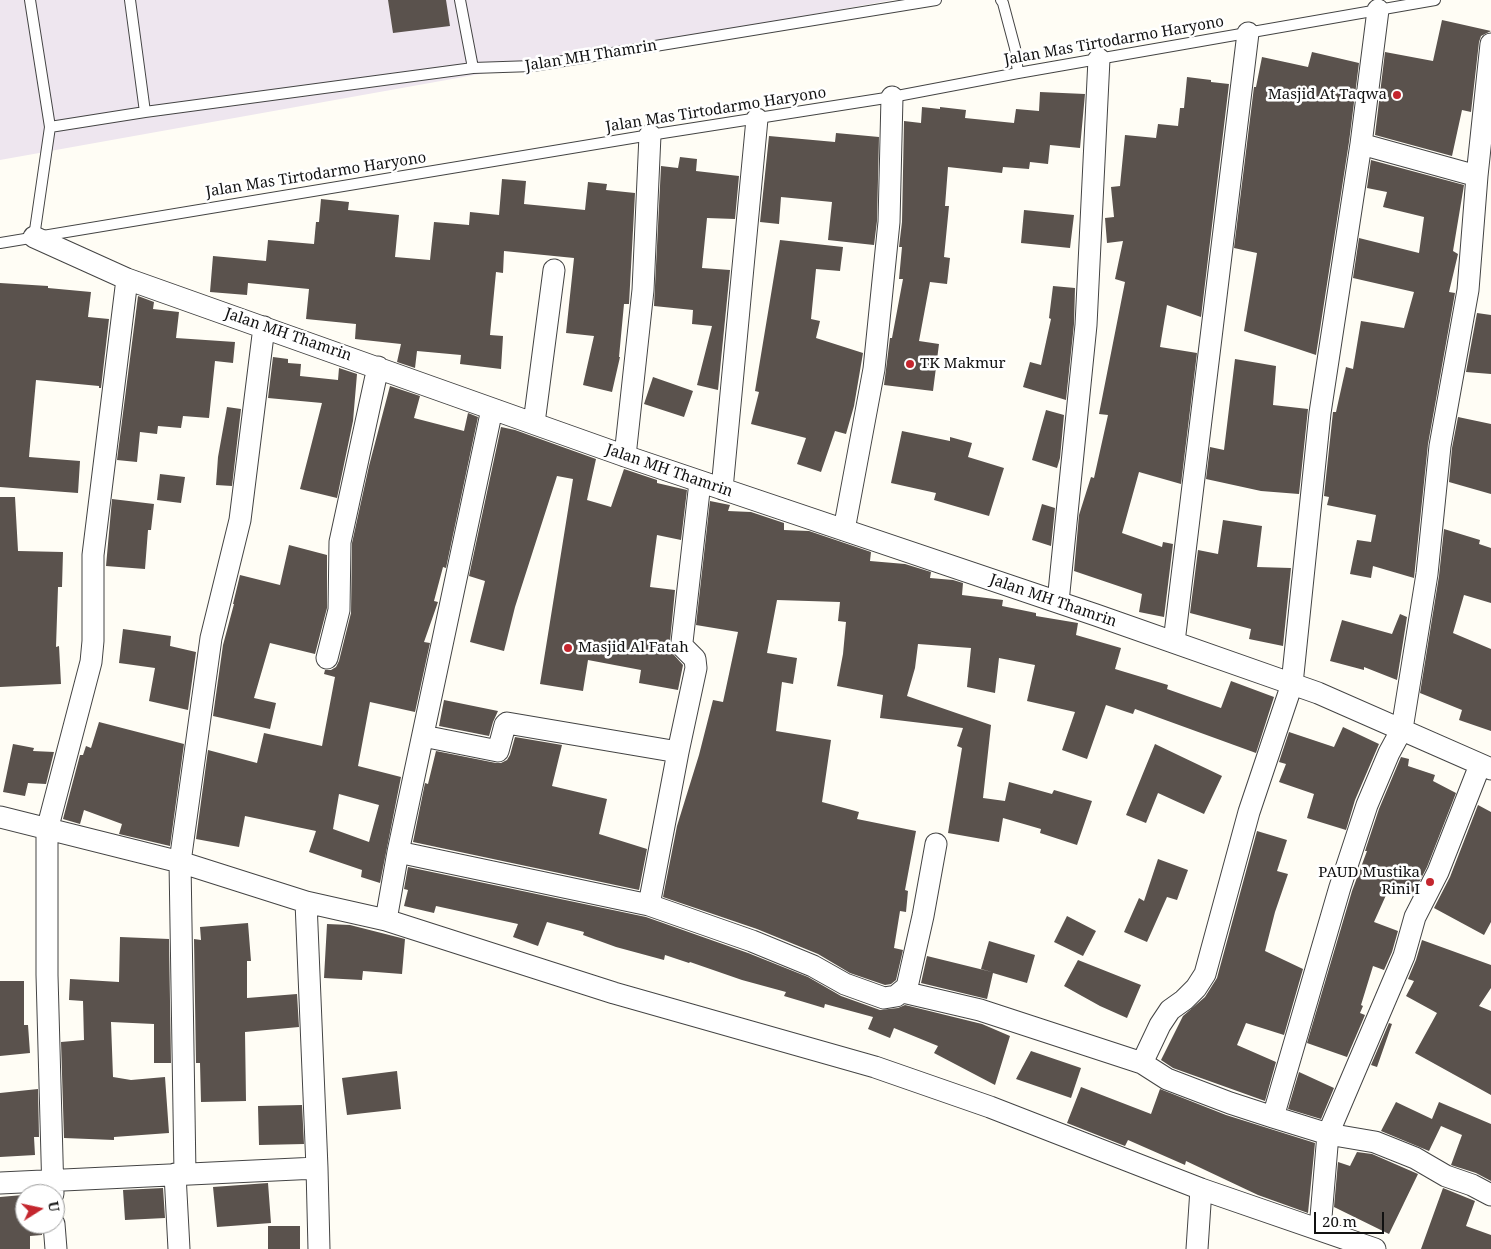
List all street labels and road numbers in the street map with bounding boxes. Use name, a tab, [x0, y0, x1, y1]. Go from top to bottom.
street label: Jalan Mas Tirtodarmo Haryono	[1003, 13, 1225, 69]
street label: Jalan MH Thamrin	[524, 37, 658, 75]
street label: Jalan Mas Tirtodarmo Haryono	[604, 84, 828, 136]
street label: Jalan Mas Tirtodarmo Haryono	[204, 149, 428, 201]
street label: Jalan MH Thamrin	[222, 305, 354, 365]
street label: Jalan MH Thamrin	[603, 441, 735, 501]
street label: Jalan MH Thamrin	[987, 571, 1119, 631]

